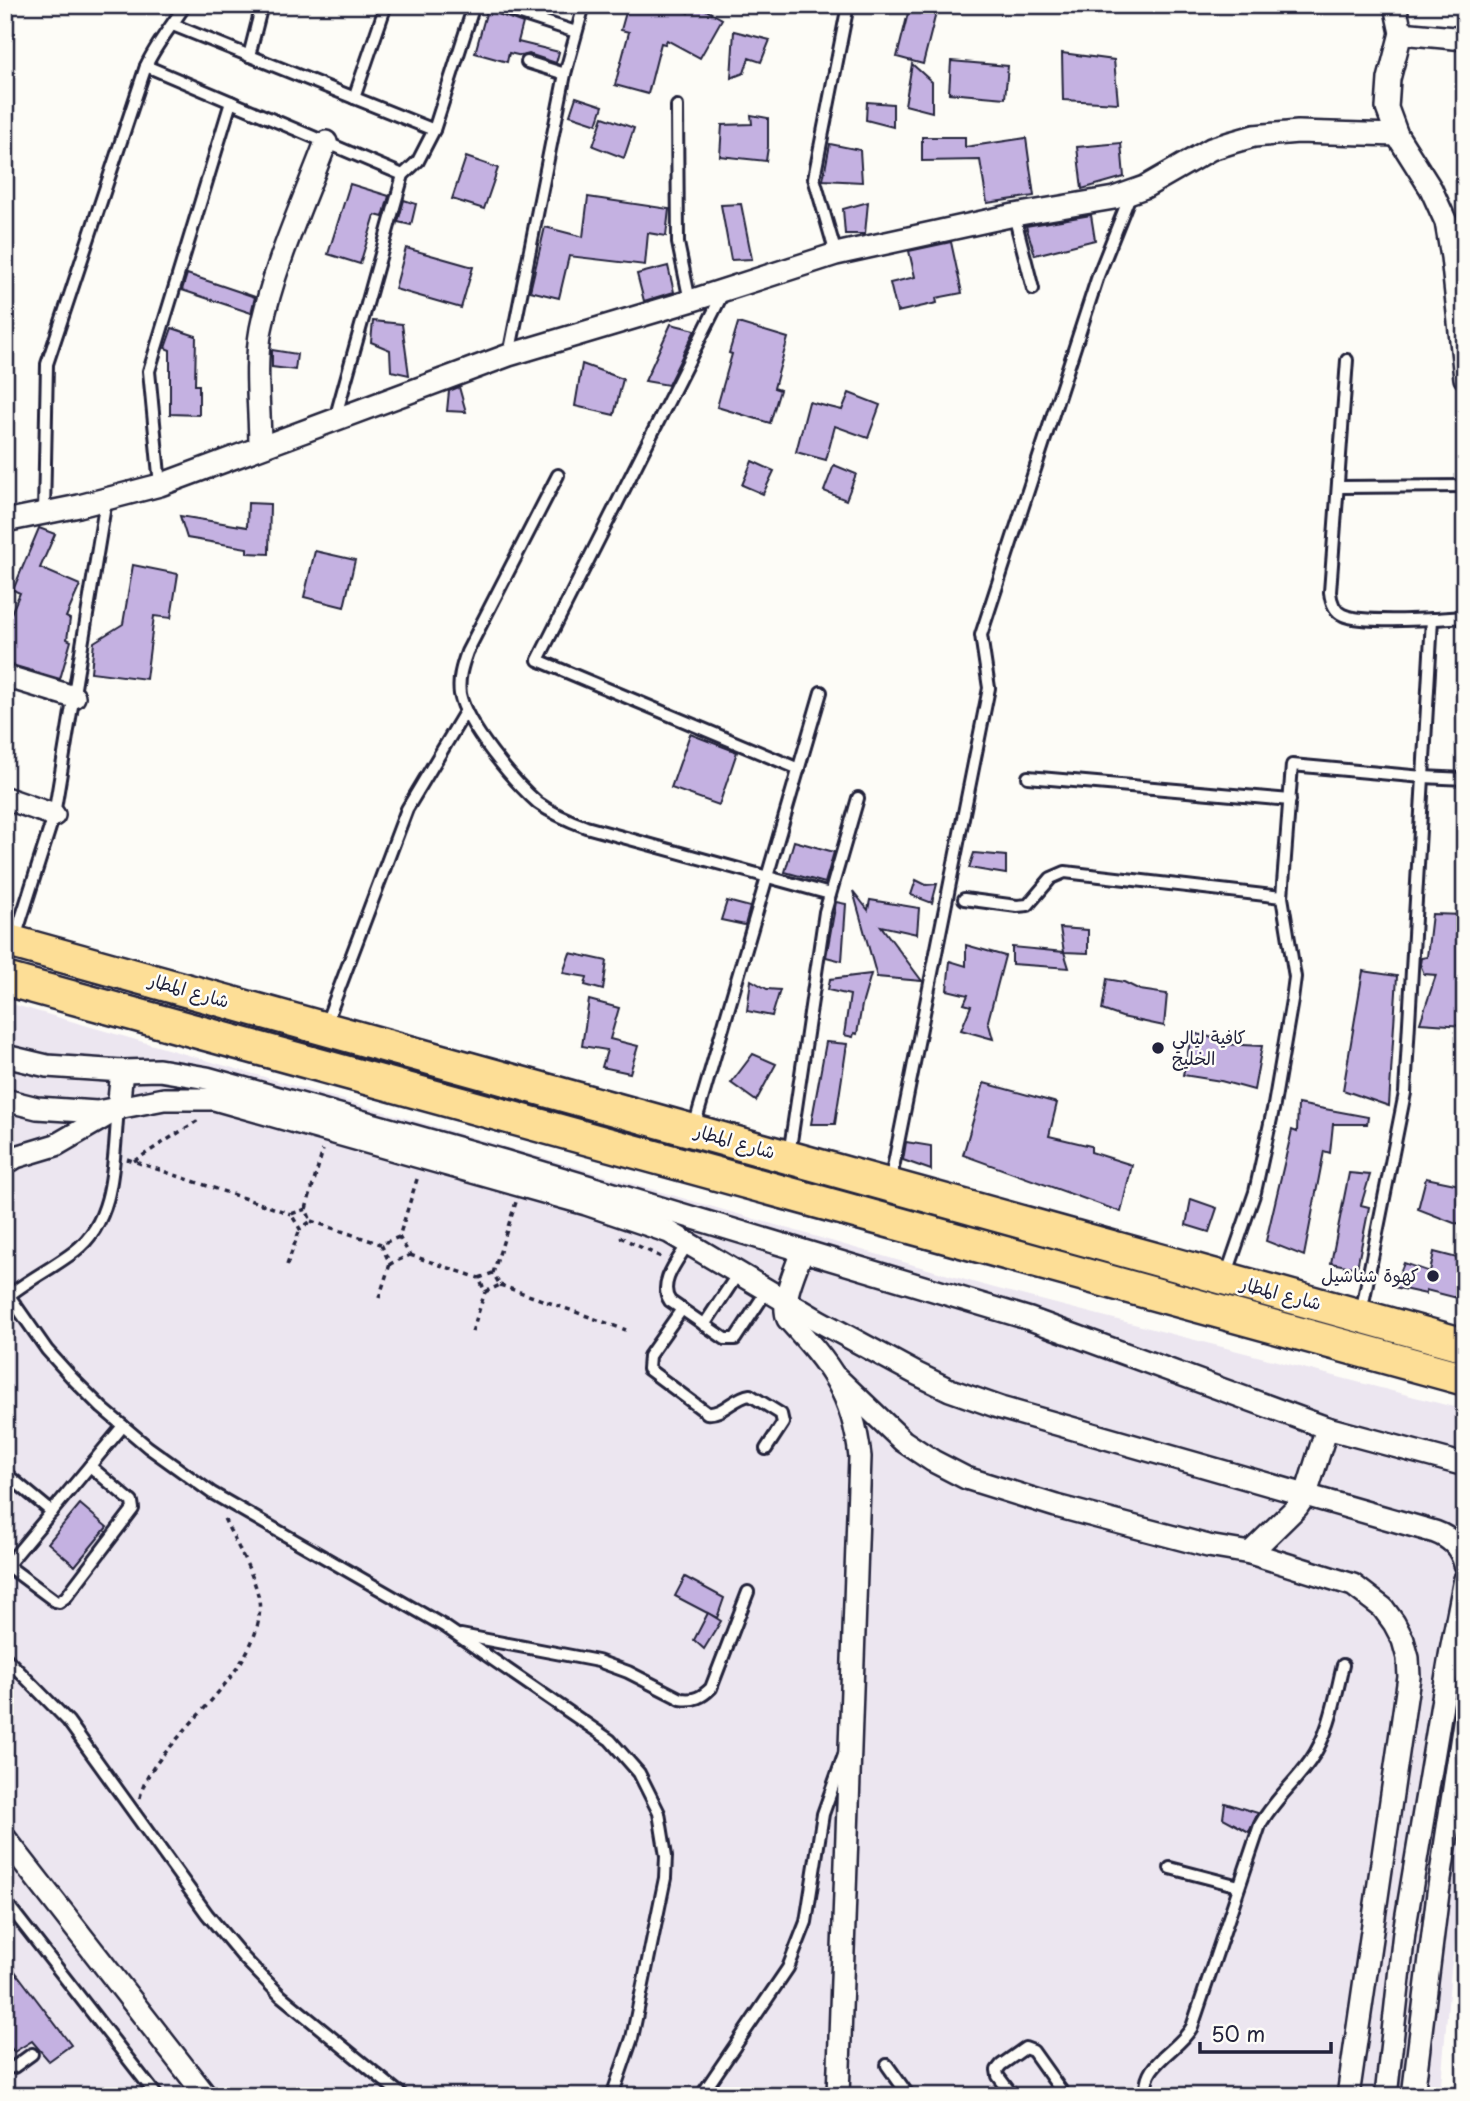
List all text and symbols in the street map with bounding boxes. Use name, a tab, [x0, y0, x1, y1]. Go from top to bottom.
street label: شارع المطار	[144, 965, 233, 1014]
place label: كافية ليالي الخليج	[1172, 1023, 1246, 1071]
marker: كافية ليالي الخليج	[1150, 1040, 1166, 1056]
street label: شارع المطار	[690, 1116, 779, 1165]
place label: كهوة شناشيل	[1321, 1261, 1419, 1288]
street label: شارع المطار	[1236, 1268, 1325, 1316]
marker: كهوة شناشيل	[1425, 1268, 1441, 1284]
scale bar	[1200, 2010, 1332, 2054]
text: 50 m	[1211, 2017, 1265, 2049]

